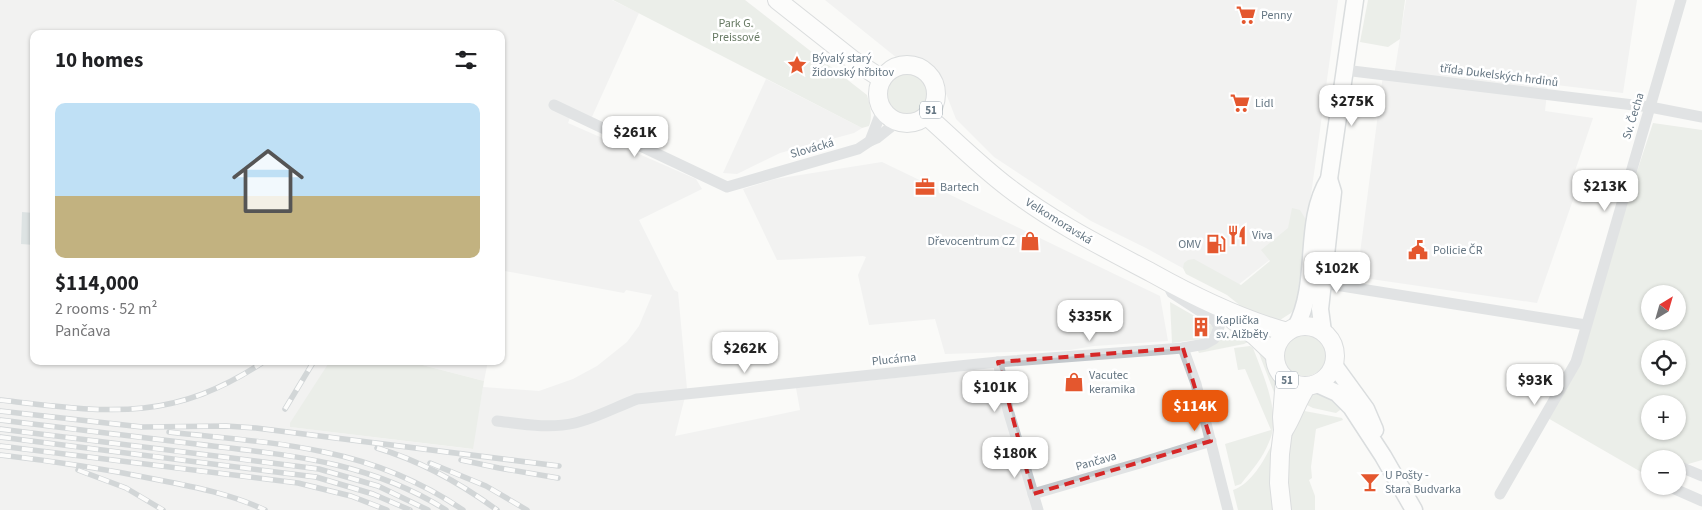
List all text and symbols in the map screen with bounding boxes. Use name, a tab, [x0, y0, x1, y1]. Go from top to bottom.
supermarket icon: Penny	[1235, 4, 1257, 26]
place label: Penny	[1261, 7, 1293, 24]
park label: Park G. Preissové	[712, 15, 760, 46]
text: 10 homes	[55, 45, 143, 75]
icon: filters	[452, 46, 480, 74]
place label: Bývalý starý židovský hřbitov	[812, 50, 894, 81]
place icon: Bývalý starý židovský hřbitov	[786, 54, 808, 76]
street label: třída Dukelských hrdinů	[1439, 60, 1559, 91]
pin: $275K	[1317, 84, 1387, 127]
text: $275K	[1330, 90, 1374, 112]
street label: Sv. Čecha	[1618, 91, 1649, 142]
supermarket icon: Lidl	[1229, 92, 1251, 114]
place label: Lidl	[1255, 95, 1274, 112]
road number: 51	[920, 102, 942, 118]
pin: $261K	[600, 116, 670, 158]
text: $261K	[613, 121, 657, 143]
street label: Slovácká	[788, 134, 836, 163]
icon: home	[223, 136, 313, 226]
pin: $213K	[1570, 170, 1640, 212]
text: $213K	[1583, 175, 1627, 197]
office icon: Bartech	[914, 176, 936, 198]
place label: Bartech	[940, 179, 979, 196]
street label: Velkomoravská	[1022, 194, 1096, 249]
restaurant icon: Viva	[1226, 224, 1248, 246]
place label: Viva	[1252, 227, 1273, 244]
shop icon: Dřevocentrum CZ	[1019, 230, 1041, 252]
place label: Dřevocentrum CZ	[927, 233, 1015, 250]
fuel station icon: OMV	[1205, 233, 1227, 255]
place label: OMV	[1178, 236, 1202, 253]
public building icon: Policie ČR	[1407, 239, 1429, 261]
place label: Policie ČR	[1433, 242, 1483, 259]
pin: $102K	[1302, 252, 1372, 294]
text: $102K	[1315, 257, 1359, 279]
text: $114,000	[55, 268, 139, 298]
north arrow	[1641, 285, 1686, 330]
map controls	[1641, 285, 1686, 495]
text: 2 rooms · 52 m²	[55, 298, 157, 320]
pin: $335K	[1055, 300, 1125, 342]
text: $335K	[1068, 305, 1112, 327]
place label: Kaplička sv. Alžběty	[1216, 312, 1269, 343]
building icon: Kaplička sv. Alžběty	[1190, 316, 1212, 338]
text: Pančava	[55, 320, 111, 342]
pin: $262K	[710, 332, 780, 374]
text: $262K	[723, 337, 767, 359]
button: locate	[1641, 340, 1686, 385]
street label: Plucárna	[871, 349, 917, 370]
pin: $93K	[1505, 364, 1565, 406]
place label: Vacutec keramika	[1089, 367, 1135, 398]
text: $93K	[1517, 369, 1553, 391]
pin: $101K	[960, 370, 1030, 413]
shop icon: Vacutec keramika	[1063, 371, 1085, 393]
road number: 51	[1276, 372, 1298, 388]
text: $101K	[973, 376, 1017, 398]
pin: $114K	[1160, 390, 1230, 432]
text: $114K	[1173, 395, 1217, 417]
button: +	[1641, 395, 1686, 440]
pin: $180K	[980, 436, 1050, 479]
text: $180K	[993, 442, 1037, 464]
street label: Pančava	[1074, 448, 1119, 475]
button: −	[1641, 450, 1686, 495]
place label: U Pošty - Stara Budvarka	[1385, 467, 1461, 498]
bar icon: U Pošty - Stara Budvarka	[1359, 471, 1381, 493]

